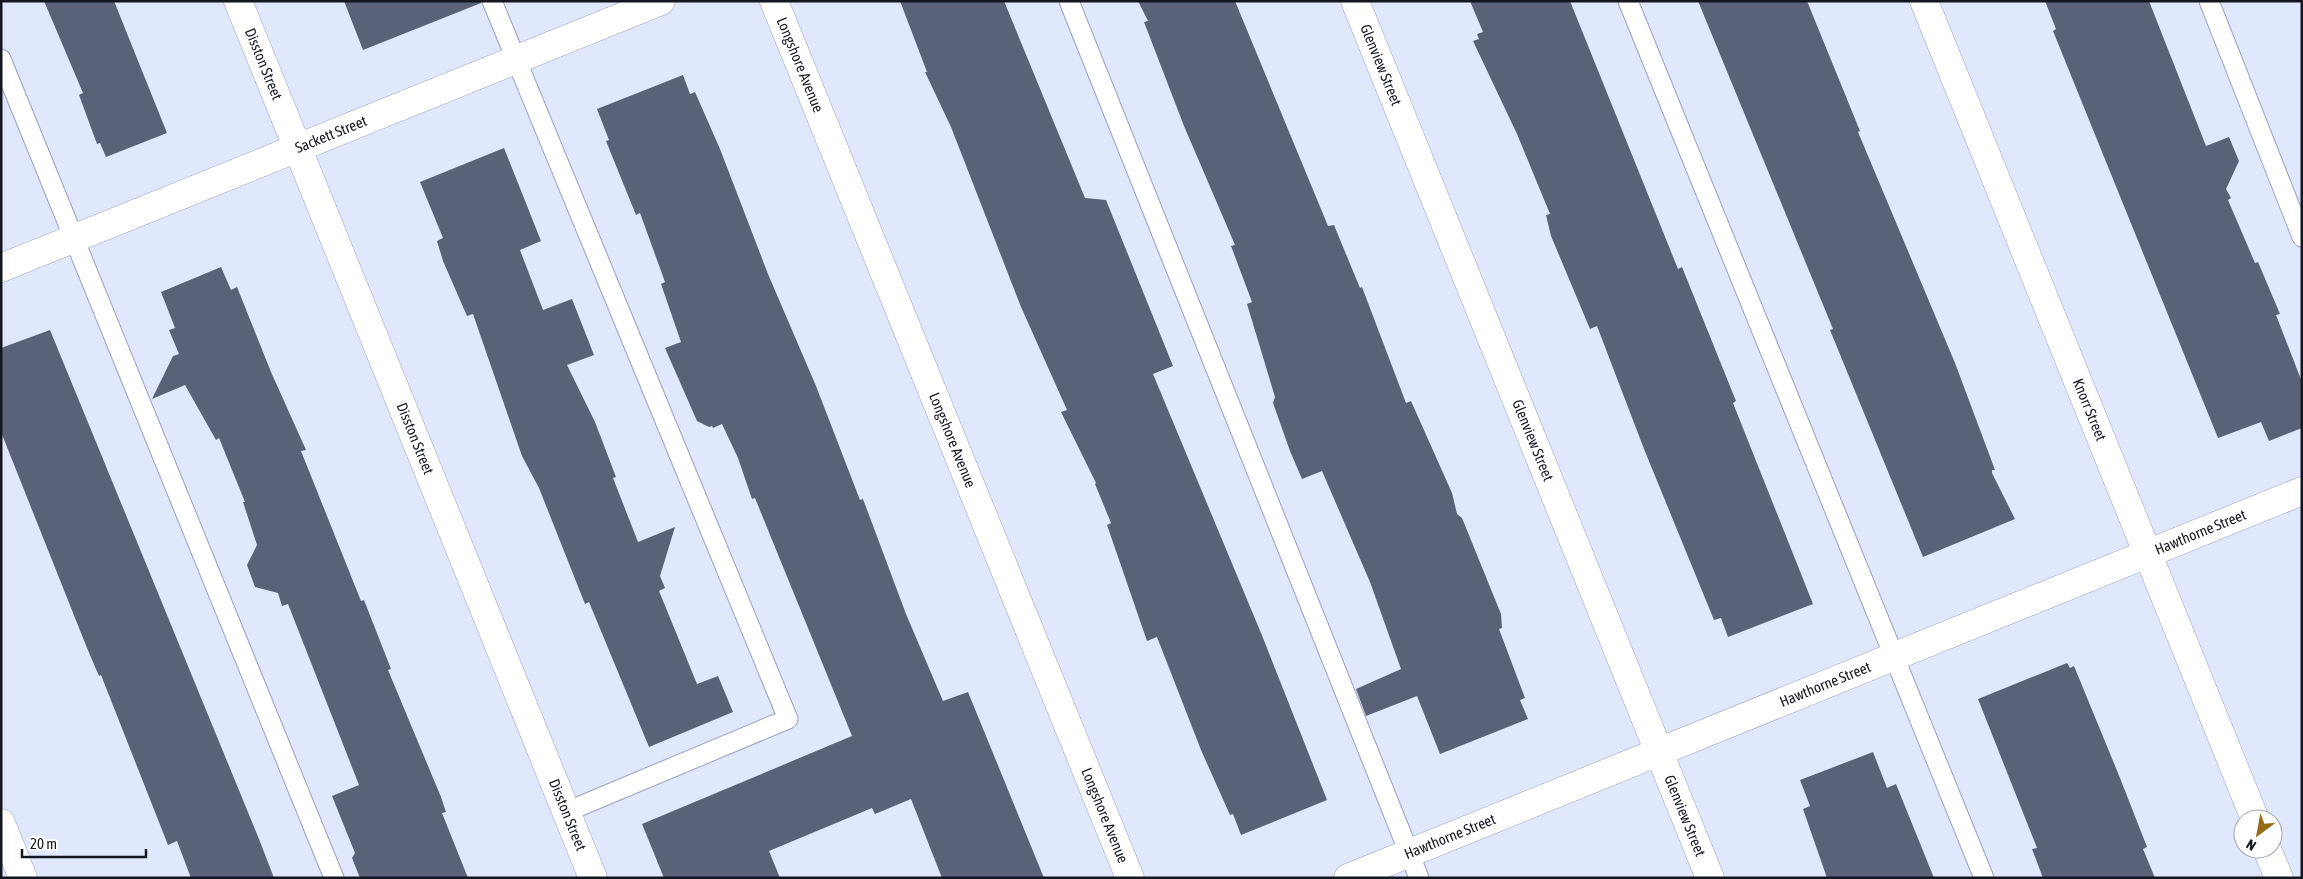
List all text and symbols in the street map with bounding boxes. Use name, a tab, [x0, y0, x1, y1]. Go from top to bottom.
street label: Longshore Avenue	[774, 15, 827, 115]
street label: Glenview Street	[1357, 22, 1405, 108]
street label: Disston Street	[242, 25, 286, 102]
street label: Sackett Street	[293, 112, 369, 156]
street label: Knorr Street	[2070, 376, 2110, 443]
street label: Longshore Avenue	[926, 390, 980, 490]
street label: Glenview Street	[1509, 397, 1557, 483]
street label: Disston Street	[393, 400, 438, 477]
street label: Hawthorne Street	[2152, 506, 2248, 558]
street label: Hawthorne Street	[1777, 658, 1873, 710]
street label: Longshore Avenue	[1078, 765, 1132, 865]
street label: Glenview Street	[1661, 772, 1709, 859]
street label: Disston Street	[546, 776, 590, 853]
north arrow	[2233, 809, 2283, 859]
street label: Hawthorne Street	[1402, 810, 1498, 862]
scale bar	[22, 826, 146, 858]
text: 20 m	[30, 835, 57, 852]
text: N	[2243, 836, 2259, 854]

